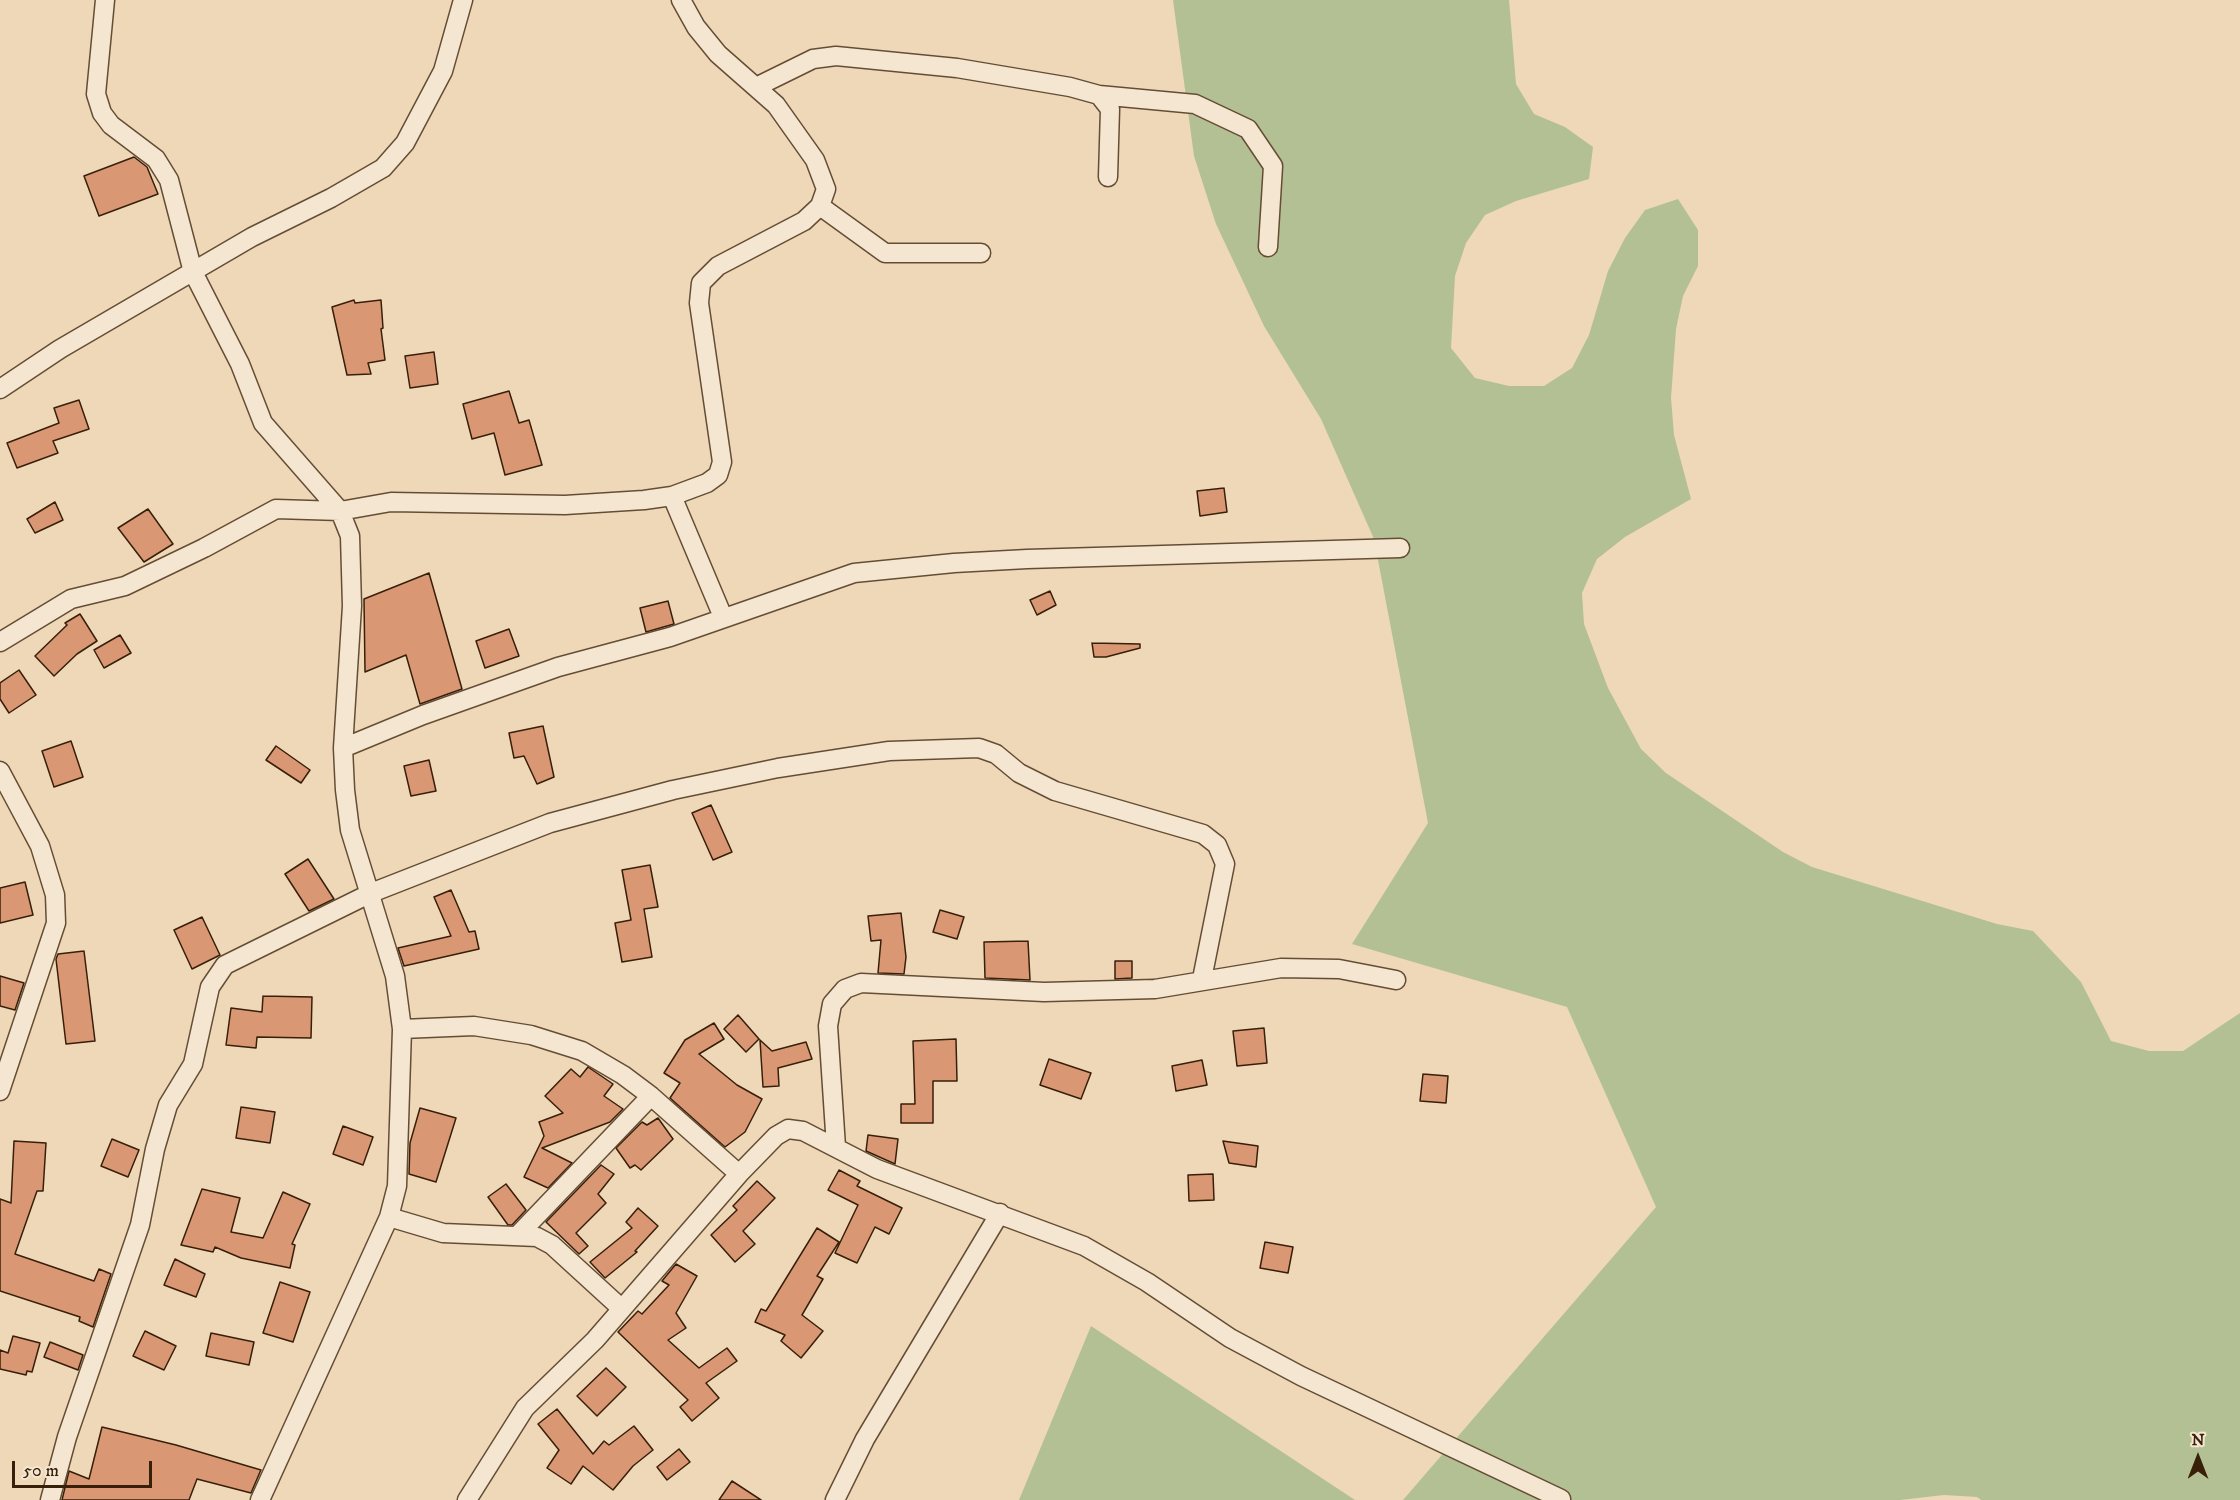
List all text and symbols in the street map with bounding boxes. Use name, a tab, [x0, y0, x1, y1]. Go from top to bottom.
north arrow	[2168, 1428, 2228, 1488]
text: N	[2191, 1430, 2205, 1450]
scale bar	[15, 1449, 154, 1487]
text: 50 m	[23, 1460, 59, 1482]

